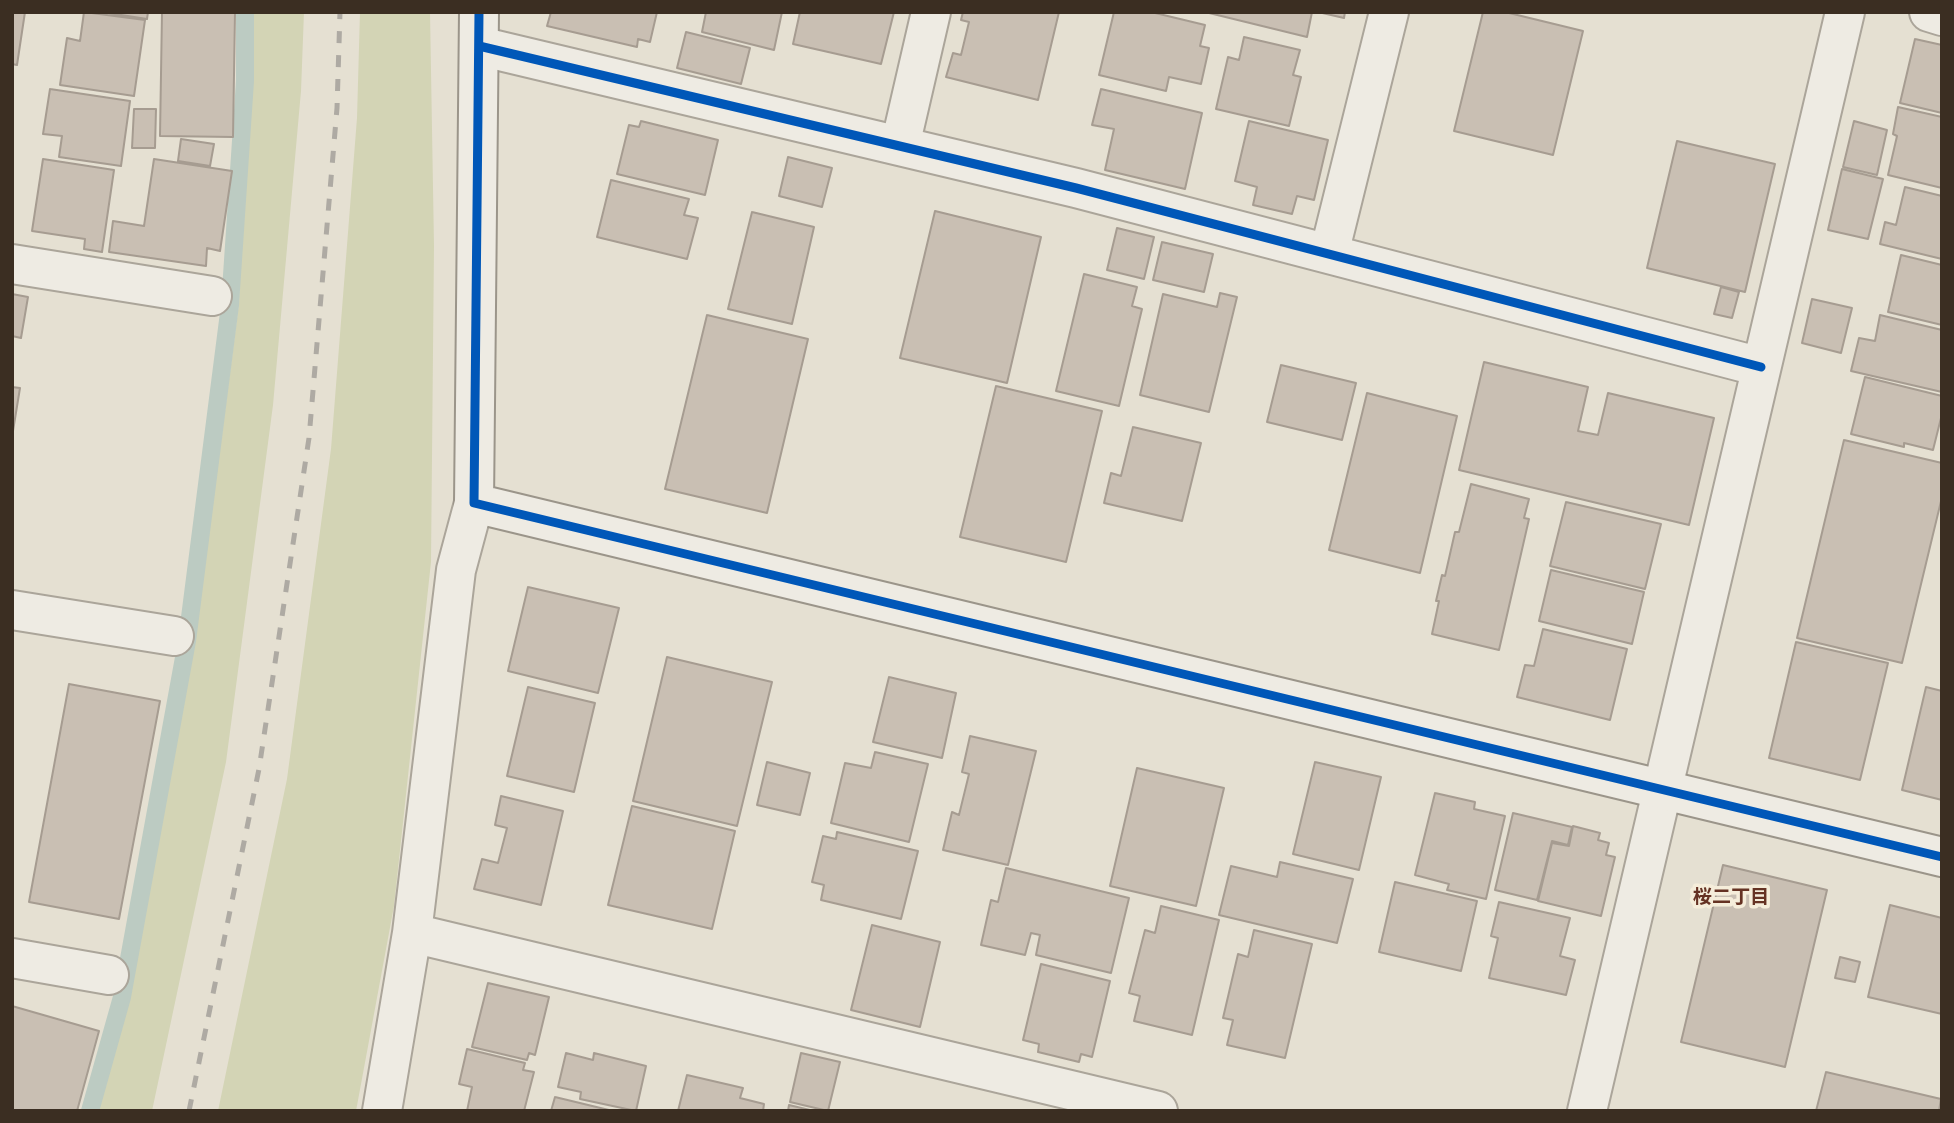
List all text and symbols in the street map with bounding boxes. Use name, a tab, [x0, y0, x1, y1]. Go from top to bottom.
district label: 桜二丁目	[1693, 886, 1769, 908]

